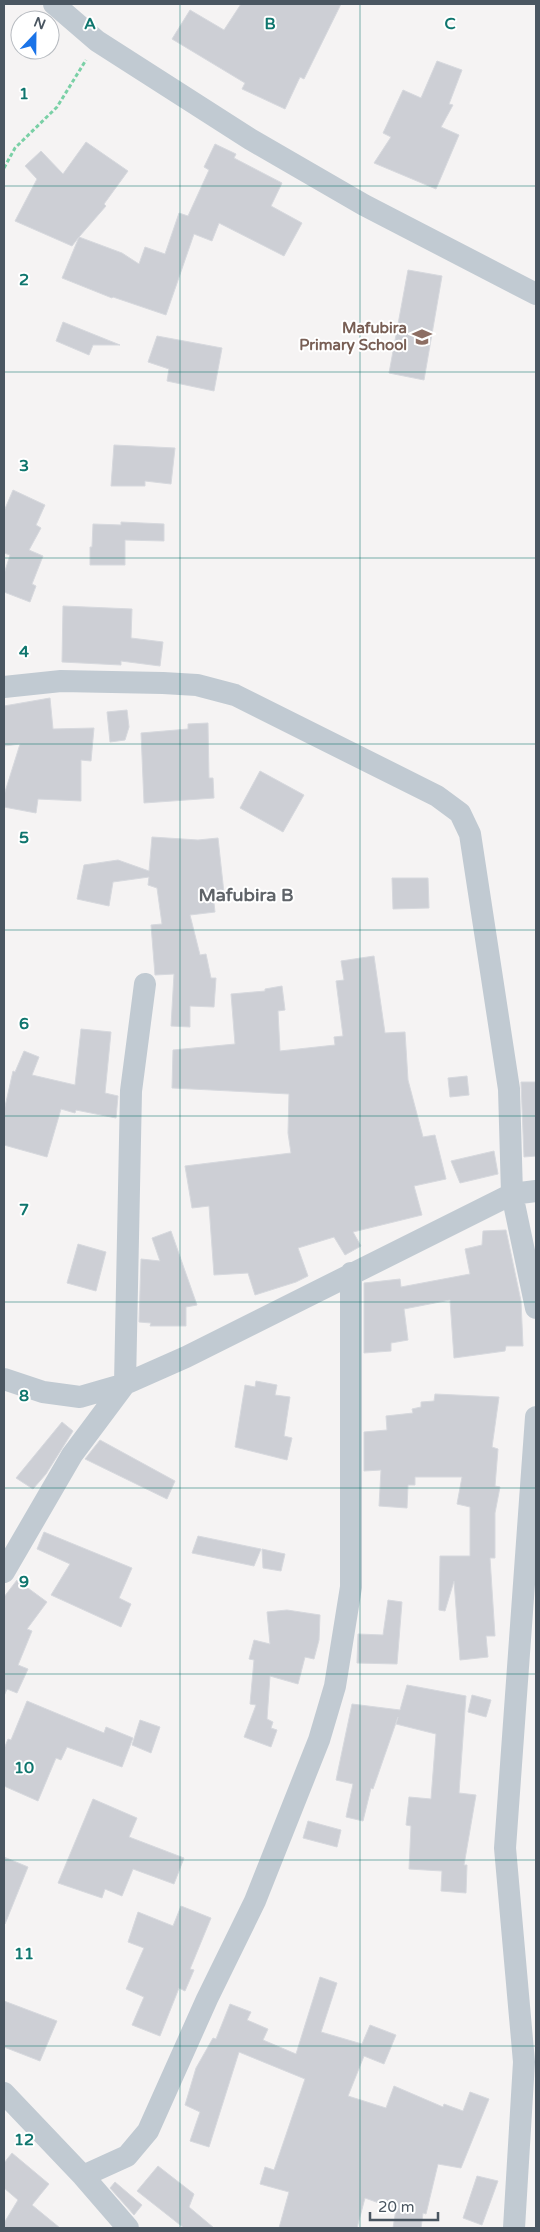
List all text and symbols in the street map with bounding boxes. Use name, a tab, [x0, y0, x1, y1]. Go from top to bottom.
north arrow	[10, 10, 60, 60]
text: N	[31, 13, 48, 33]
text: A	[84, 14, 96, 34]
text: B	[264, 14, 276, 34]
text: C	[444, 14, 456, 34]
text: 1	[19, 84, 29, 104]
text: 2	[19, 270, 29, 290]
place label: Mafubira Primary School	[299, 319, 407, 355]
school or university icon: Mafubira Primary School	[411, 326, 433, 348]
text: 3	[19, 456, 29, 476]
text: 4	[19, 642, 29, 662]
text: 5	[19, 828, 29, 848]
district label: Mafubira B	[198, 884, 294, 906]
text: 6	[19, 1014, 29, 1034]
text: 7	[19, 1200, 29, 1220]
text: 8	[19, 1386, 29, 1406]
text: 9	[19, 1572, 29, 1592]
text: 10	[14, 1758, 34, 1778]
text: 11	[14, 1944, 34, 1964]
text: 12	[14, 2130, 34, 2150]
scale bar	[370, 2190, 438, 2222]
text: 20 m	[378, 2198, 415, 2216]

